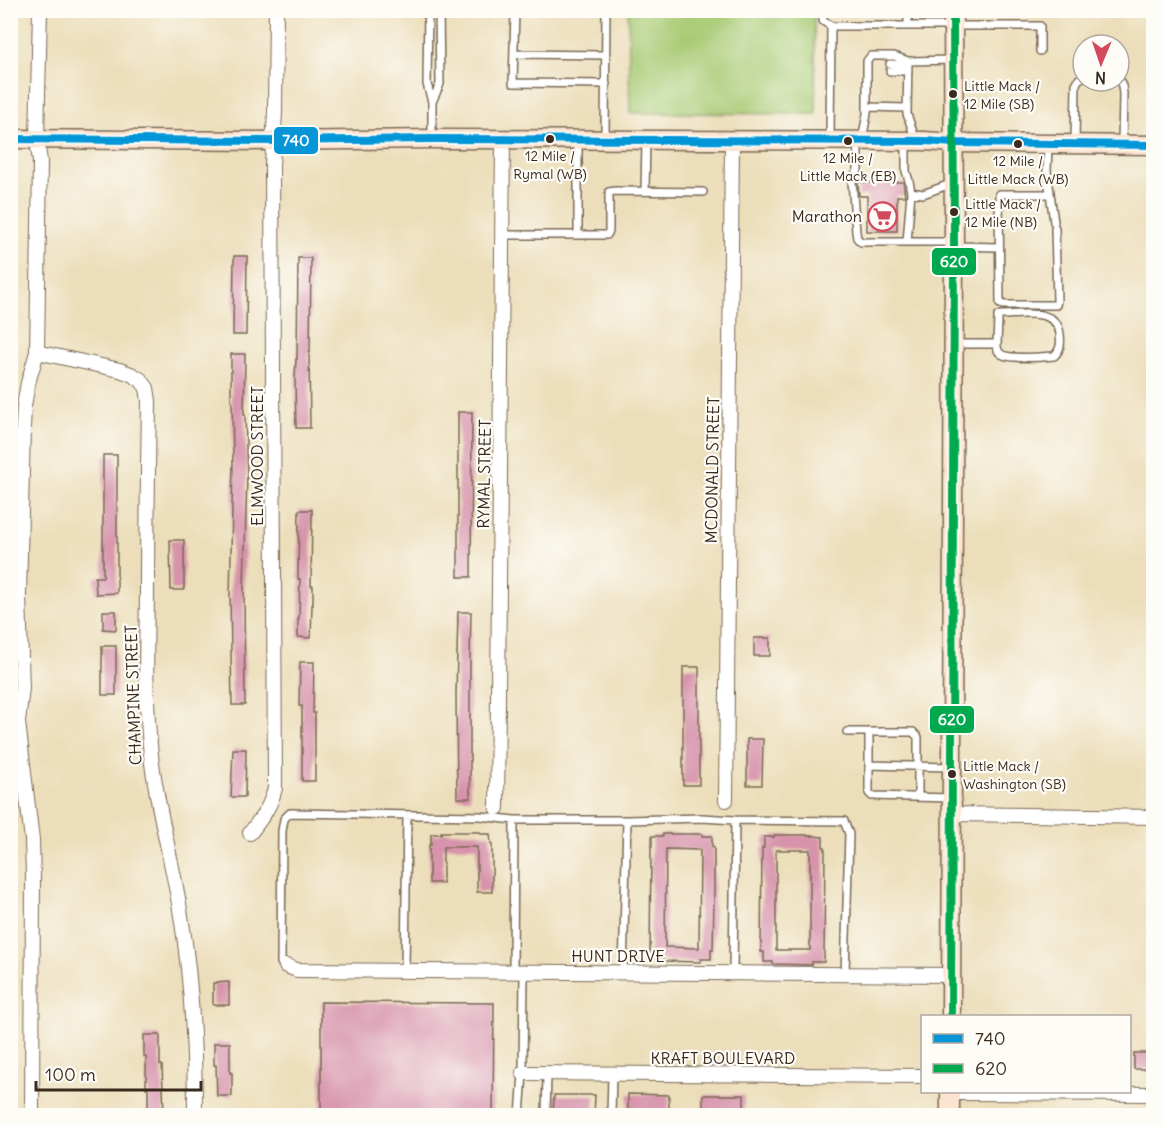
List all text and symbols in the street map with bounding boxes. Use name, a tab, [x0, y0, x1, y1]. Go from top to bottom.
north arrow	[1071, 33, 1131, 93]
text: N	[1095, 68, 1106, 88]
place label: Little Mack / 12 Mile (SB)	[964, 77, 1040, 113]
marker: Little Mack / 12 Mile (SB)	[947, 88, 959, 100]
line badge: 740	[273, 126, 319, 155]
text: 740	[282, 130, 310, 150]
marker: 12 Mile / Rymal (WB)	[544, 133, 556, 145]
marker: 12 Mile / Little Mack (EB)	[842, 135, 854, 147]
marker: 12 Mile / Little Mack (WB)	[1012, 138, 1024, 150]
place label: 12 Mile / Rymal (WB)	[513, 147, 587, 183]
place label: 12 Mile / Little Mack (EB)	[800, 149, 896, 185]
place label: 12 Mile / Little Mack (WB)	[967, 152, 1069, 188]
place label: Little Mack / 12 Mile (NB)	[965, 195, 1041, 231]
supermarket icon: Marathon	[867, 200, 899, 232]
place label: Marathon	[792, 206, 862, 226]
marker: Little Mack / 12 Mile (NB)	[948, 206, 960, 218]
line badge: 620	[931, 247, 977, 276]
text: 620	[940, 251, 968, 271]
street label: ELMWOOD STREET	[247, 386, 267, 526]
street label: MCDONALD STREET	[701, 396, 723, 544]
street label: RYMAL STREET	[473, 419, 495, 529]
street label: CHAMPINE STREET	[121, 624, 145, 766]
line badge: 620	[929, 705, 975, 734]
text: 620	[938, 709, 966, 729]
place label: Little Mack / Washington (SB)	[963, 757, 1066, 793]
marker: Little Mack / Washington (SB)	[946, 768, 958, 780]
street label: HUNT DRIVE	[571, 946, 665, 966]
legend	[921, 1015, 1131, 1093]
text: 740	[975, 1027, 1006, 1050]
street label: KRAFT BOULEVARD	[651, 1048, 795, 1068]
scale bar	[36, 1054, 201, 1092]
text: 620	[975, 1057, 1007, 1080]
text: 100 m	[45, 1063, 96, 1086]

